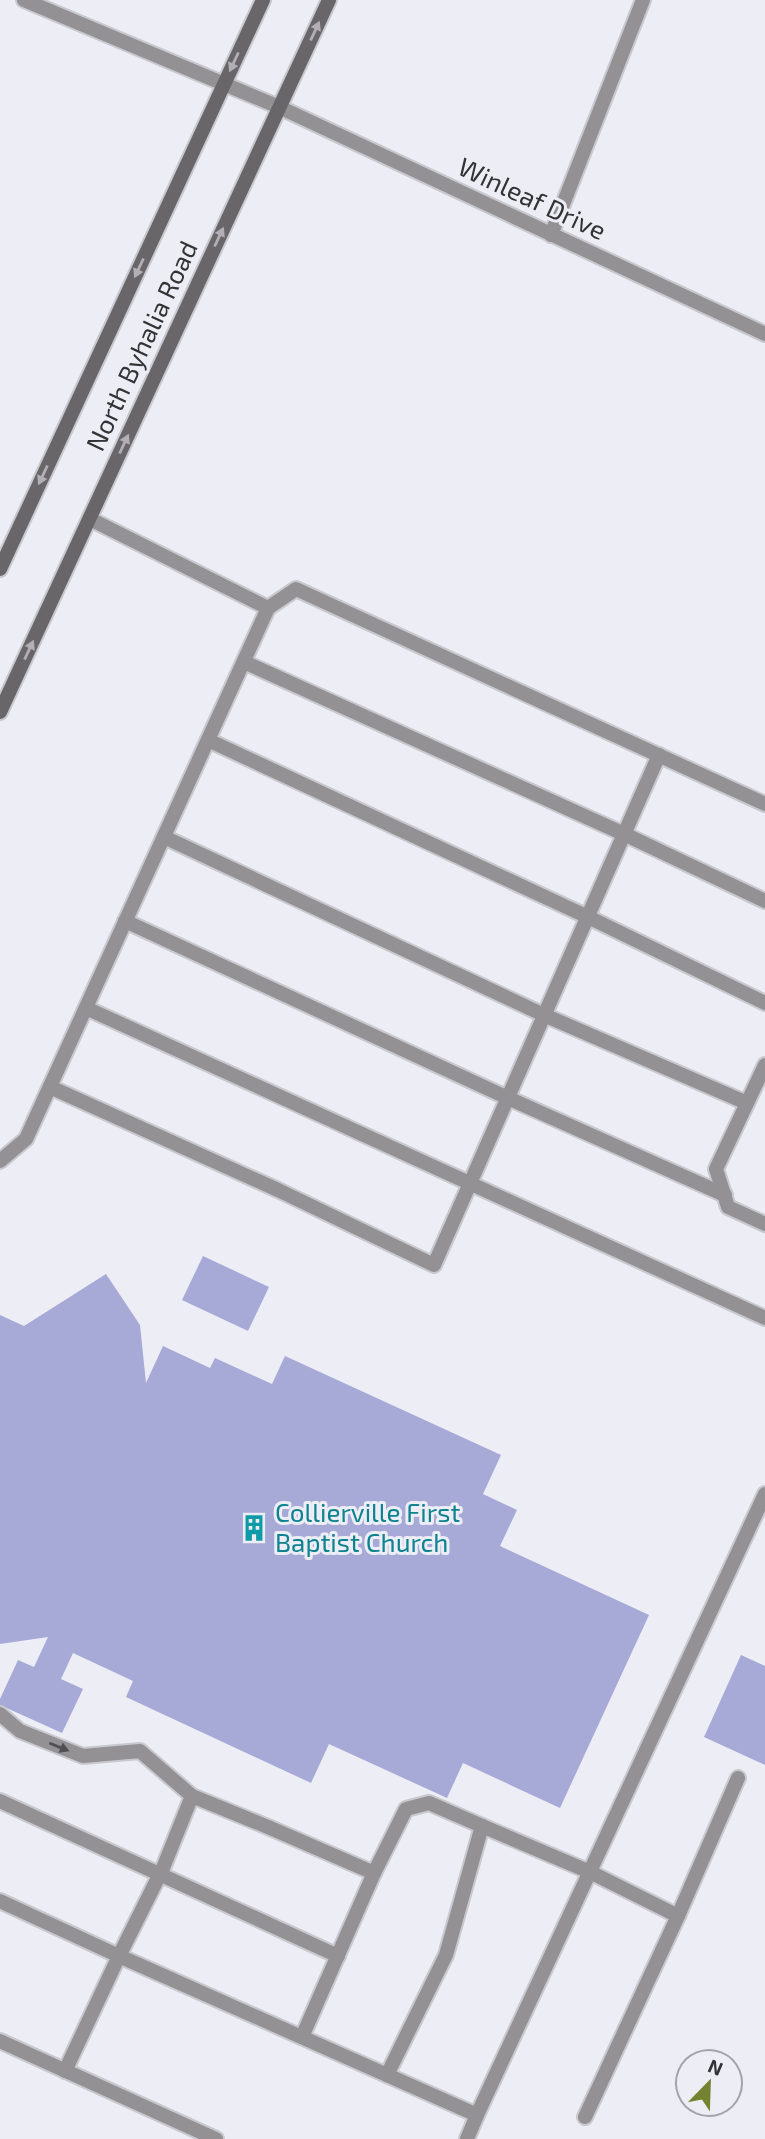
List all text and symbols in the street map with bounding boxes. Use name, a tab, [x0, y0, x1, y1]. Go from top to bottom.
one-way arrow	[309, 20, 320, 41]
one-way arrow	[228, 52, 240, 72]
street label: Winleaf Drive	[454, 150, 611, 245]
one-way arrow	[213, 227, 225, 247]
street label: North Byhalia Road	[78, 236, 203, 455]
one-way arrow	[133, 258, 144, 279]
one-way arrow	[119, 434, 130, 454]
one-way arrow	[38, 465, 49, 485]
one-way arrow	[23, 640, 35, 660]
place label: Collierville First Baptist Church	[275, 1496, 460, 1557]
building icon: Collierville First Baptist Church	[239, 1513, 269, 1543]
one-way arrow	[48, 1741, 69, 1752]
north arrow	[674, 2048, 744, 2118]
text: N	[705, 2054, 727, 2080]

